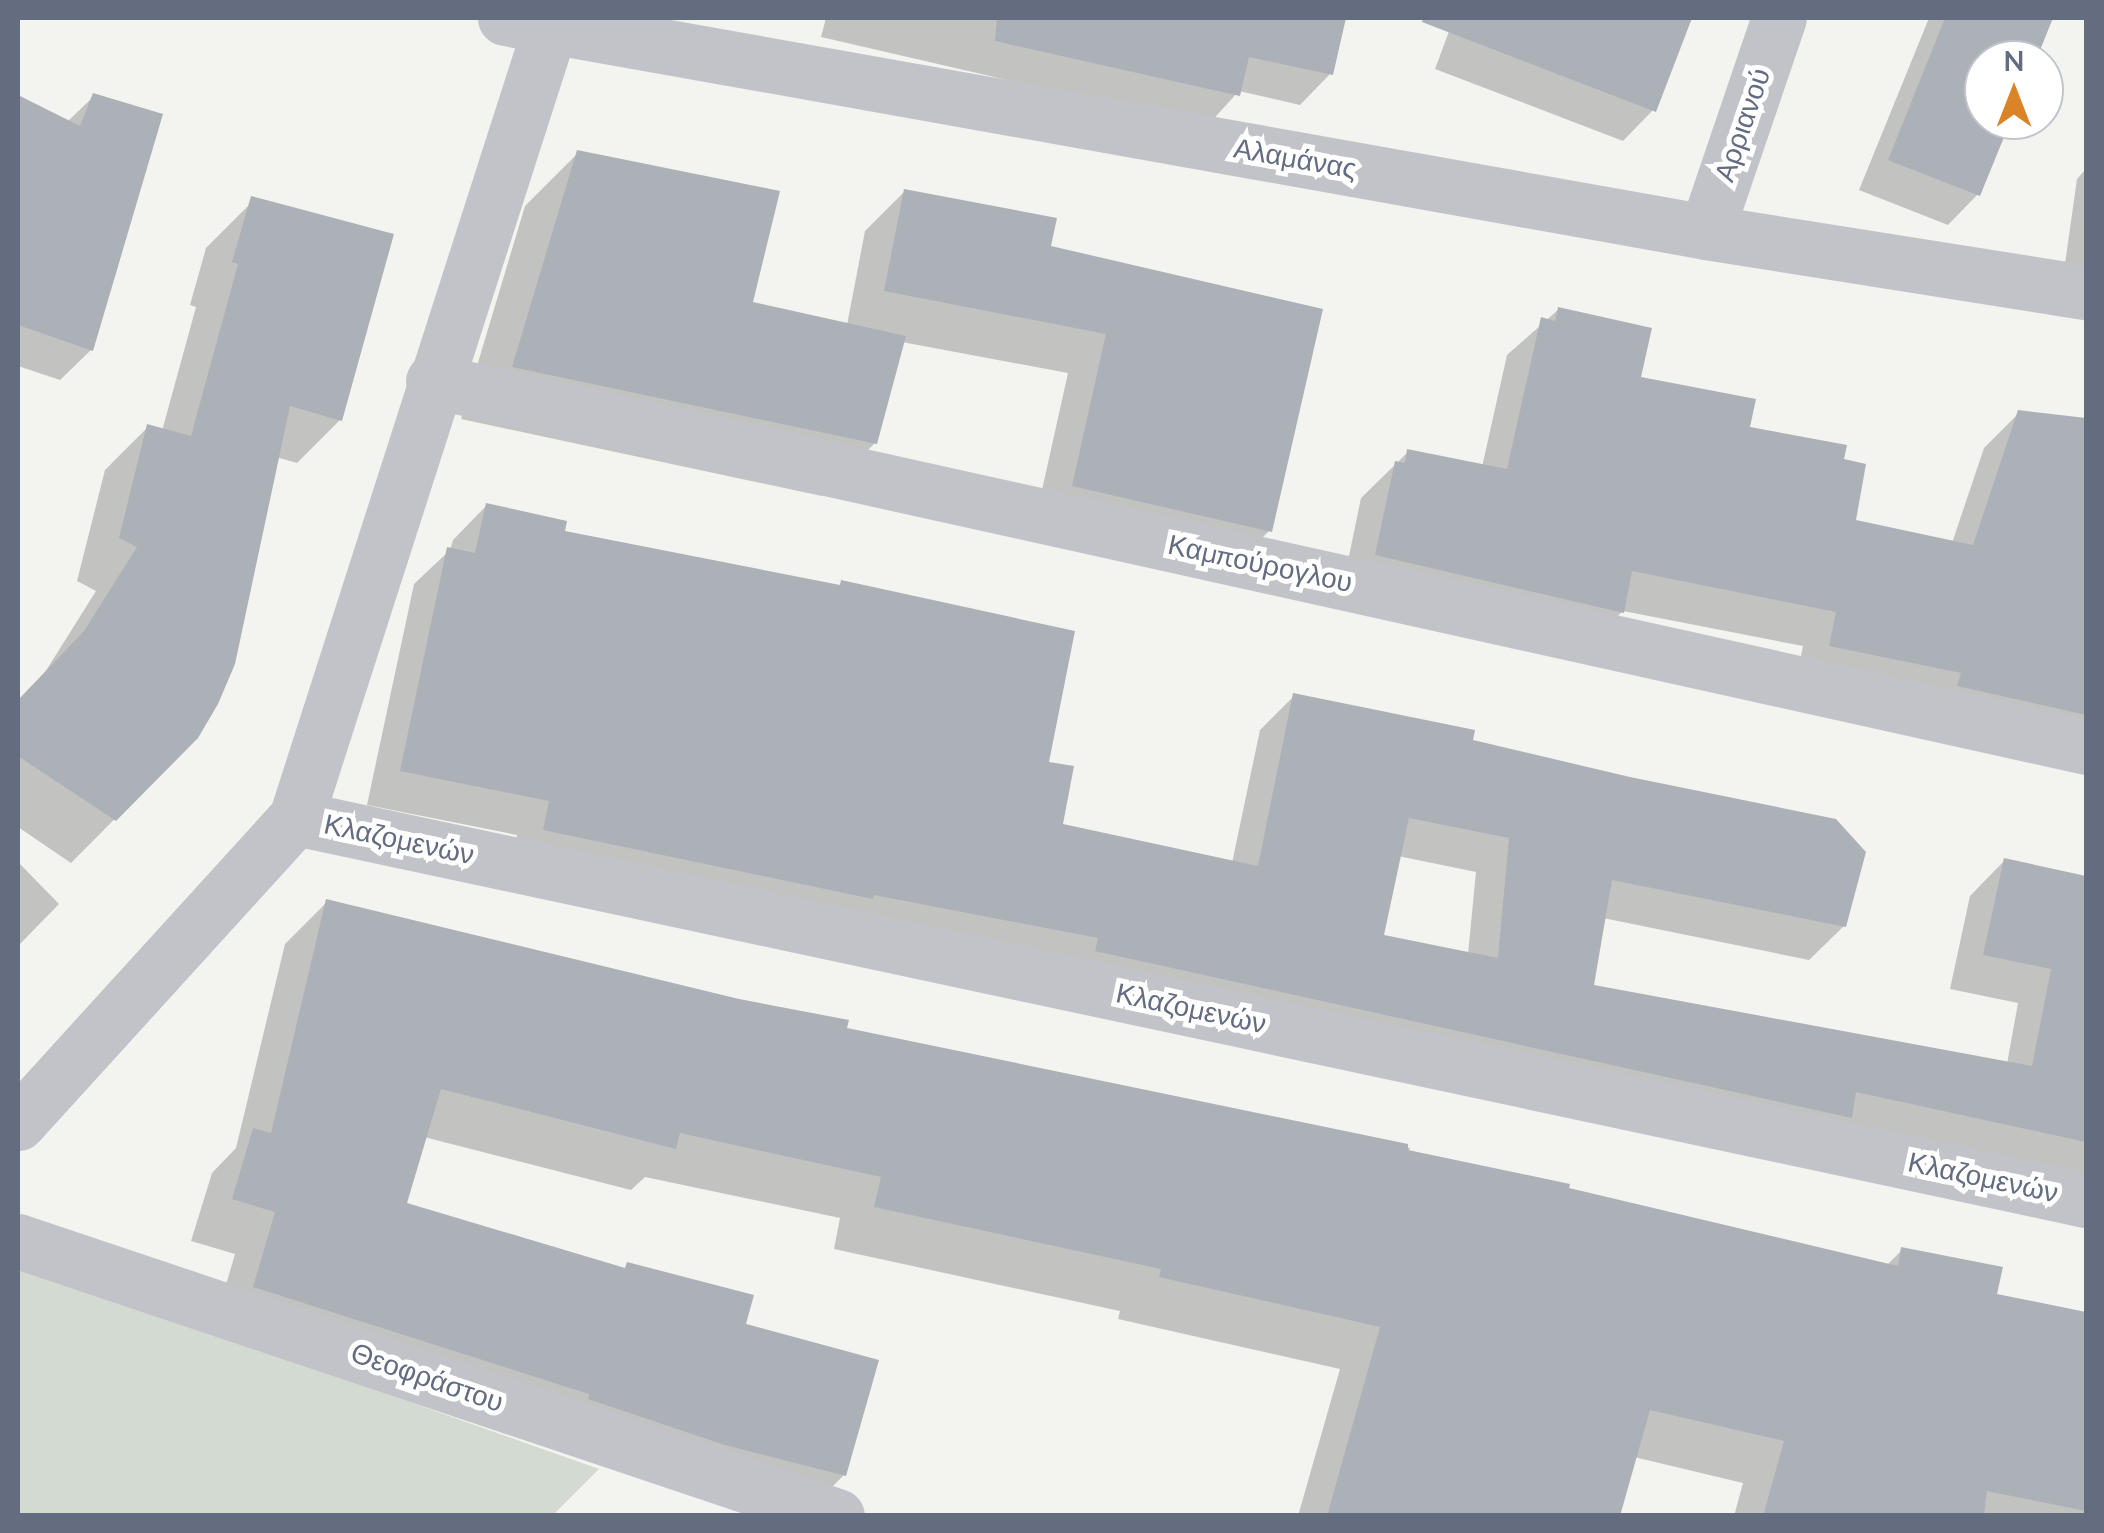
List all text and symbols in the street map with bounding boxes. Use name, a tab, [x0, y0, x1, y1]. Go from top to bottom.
north arrow	[1964, 40, 2064, 140]
text: N	[2004, 43, 2024, 81]
street label: Αρριανού	[1708, 64, 1778, 186]
street label: Αλαμάνας	[1231, 132, 1359, 186]
street label: Καμπούρογλου	[1165, 528, 1355, 600]
street label: Κλαζομενών	[321, 808, 477, 872]
street label: Κλαζομενών	[1113, 977, 1269, 1041]
street label: Κλαζομενών	[1905, 1146, 2061, 1210]
street label: Θεοφράστου	[346, 1336, 508, 1420]

